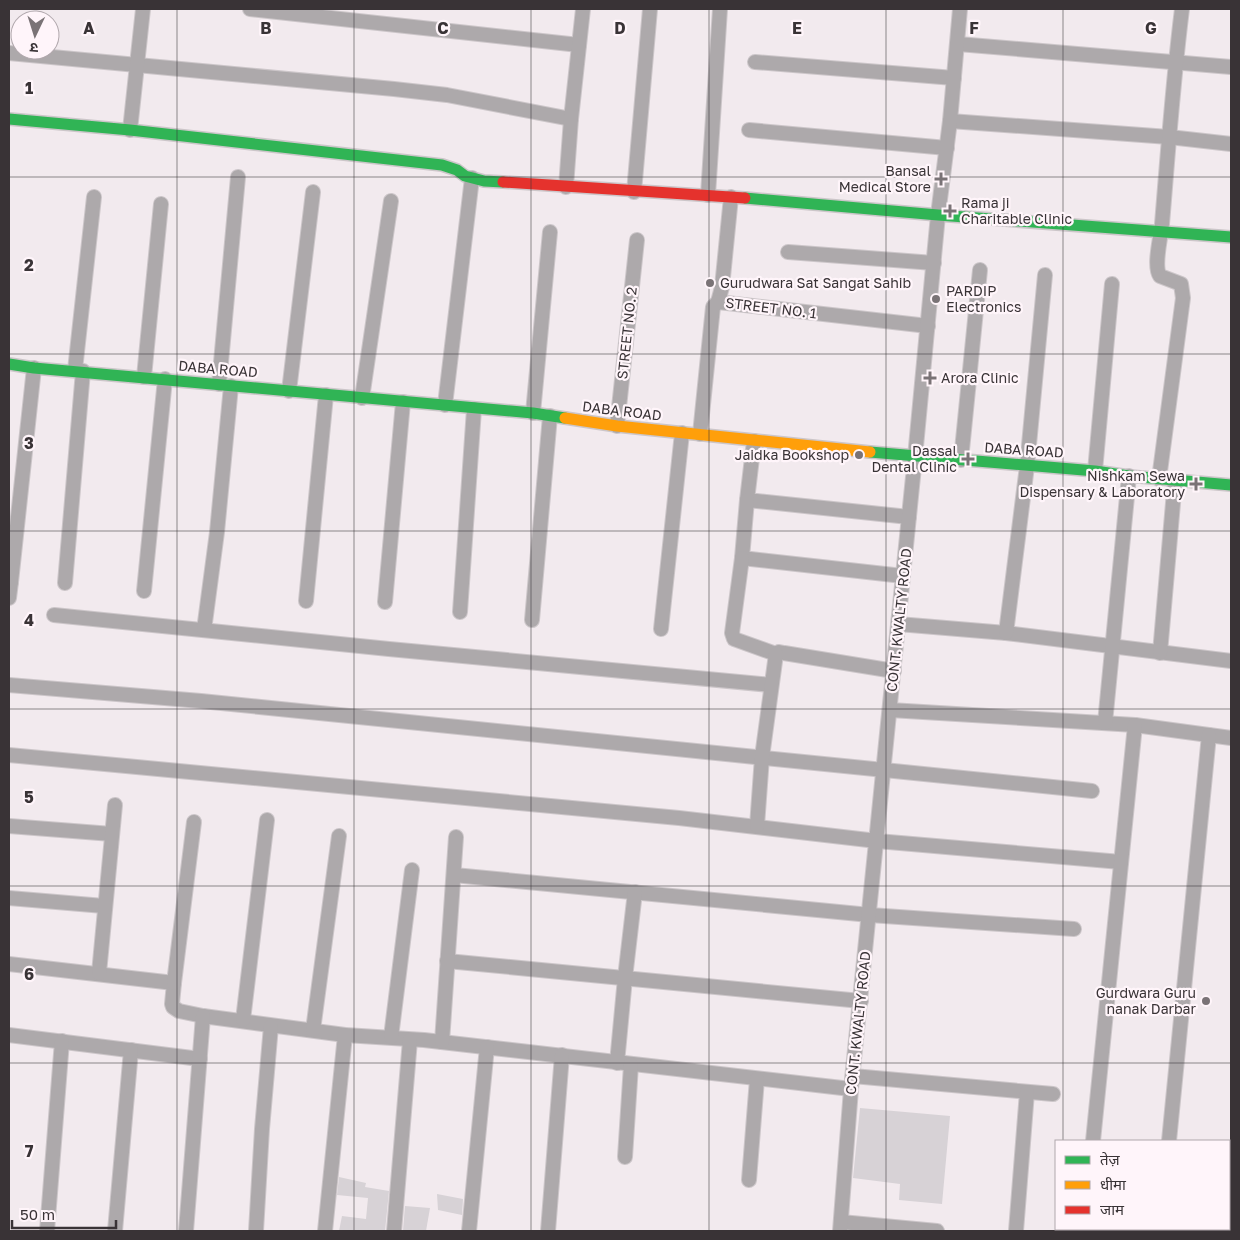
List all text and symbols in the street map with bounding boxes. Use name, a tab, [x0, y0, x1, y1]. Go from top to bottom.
north arrow	[10, 10, 60, 60]
text: A	[83, 18, 95, 38]
text: B	[260, 18, 272, 38]
text: C	[437, 18, 449, 38]
text: D	[614, 18, 626, 38]
text: E	[792, 18, 802, 38]
text: F	[969, 18, 979, 38]
text: G	[1145, 18, 1157, 38]
text: उ	[29, 40, 39, 57]
text: 1	[25, 78, 33, 98]
place label: Bansal Medical Store	[839, 162, 931, 195]
marker: Bansal Medical Store	[935, 173, 947, 185]
place label: Rama ji Charitable Clinic	[961, 194, 1072, 227]
marker: Rama ji Charitable Clinic	[943, 204, 957, 218]
text: 2	[24, 255, 34, 275]
place label: Gurudwara Sat Sangat Sahib	[720, 274, 911, 291]
marker: Gurudwara Sat Sangat Sahib	[704, 277, 716, 289]
place label: PARDIP Electronics	[946, 282, 1021, 315]
street label: STREET NO. 2	[613, 286, 640, 380]
street label: STREET NO. 1	[725, 293, 818, 322]
marker: PARDIP Electronics	[930, 293, 942, 305]
street label: DABA ROAD	[178, 357, 258, 380]
place label: Arora Clinic	[941, 369, 1019, 386]
marker: Arora Clinic	[923, 371, 937, 385]
street label: DABA ROAD	[581, 397, 663, 424]
text: 3	[24, 433, 34, 453]
street label: DABA ROAD	[984, 438, 1064, 461]
place label: Dassal Dental Clinic	[871, 442, 957, 475]
place label: Jaidka Bookshop	[735, 446, 849, 463]
marker: Jaidka Bookshop	[853, 449, 865, 461]
marker: Dassal Dental Clinic	[961, 452, 975, 466]
place label: Nishkam Sewa Dispensary & Laboratory	[1019, 467, 1185, 500]
marker: Nishkam Sewa Dispensary & Laboratory	[1189, 477, 1203, 491]
street label: CONT. KWALTY ROAD	[883, 547, 914, 693]
text: 4	[24, 610, 34, 630]
text: 5	[24, 787, 34, 807]
street label: CONT. KWALTY ROAD	[842, 950, 873, 1096]
text: 6	[24, 964, 34, 984]
place label: Gurdwara Guru nanak Darbar	[1096, 984, 1197, 1017]
marker: Gurdwara Guru nanak Darbar	[1200, 995, 1212, 1007]
legend	[1055, 1140, 1230, 1230]
text: 7	[25, 1141, 34, 1161]
text: तेज़	[1100, 1150, 1121, 1168]
text: धीमा	[1100, 1175, 1127, 1193]
scale bar	[12, 1198, 116, 1230]
text: जाम	[1100, 1200, 1125, 1218]
text: 50 m	[20, 1205, 55, 1223]

